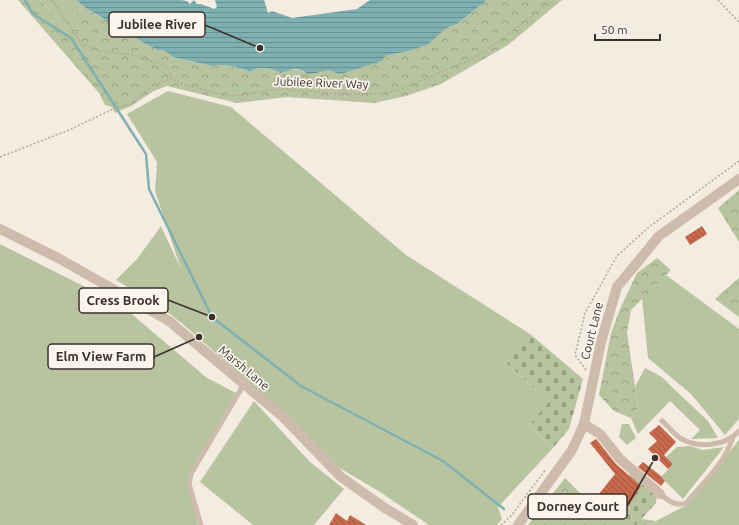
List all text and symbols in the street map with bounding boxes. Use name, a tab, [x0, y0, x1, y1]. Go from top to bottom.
callout: Jubilee River	[109, 12, 205, 37]
scale bar	[595, 16, 660, 42]
text: Jubilee River	[117, 17, 197, 31]
text: 50 m	[601, 23, 628, 36]
street label: Jubilee River Way	[273, 74, 369, 91]
callout: Cress Brook	[79, 288, 168, 313]
text: Cress Brook	[86, 293, 160, 307]
street label: Court Lane	[578, 301, 605, 361]
street label: Marsh Lane	[217, 343, 272, 392]
callout: Elm View Farm	[48, 344, 154, 369]
text: Elm View Farm	[56, 349, 146, 363]
callout: Dorney Court	[528, 494, 627, 519]
text: Dorney Court	[537, 499, 620, 513]

